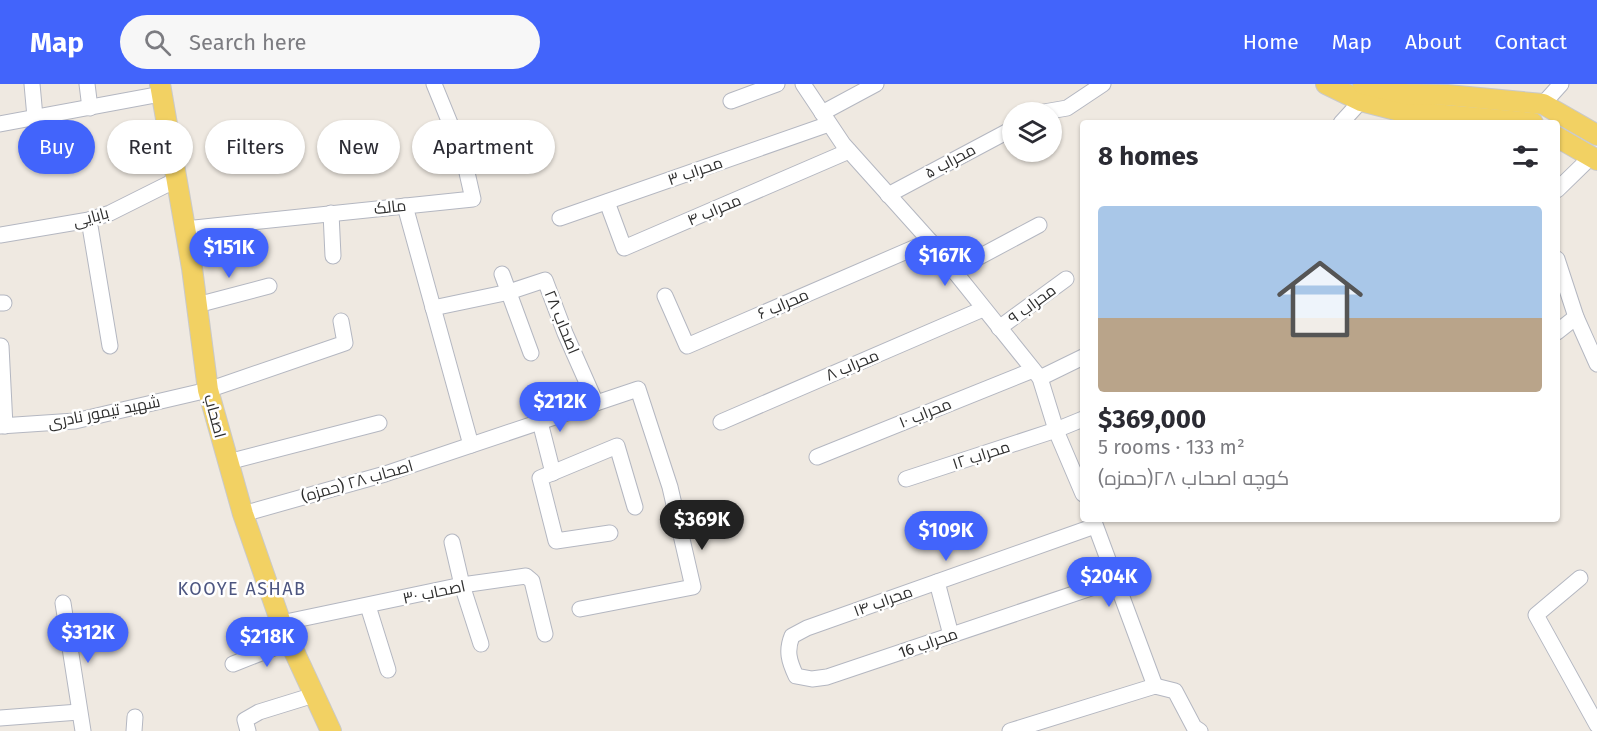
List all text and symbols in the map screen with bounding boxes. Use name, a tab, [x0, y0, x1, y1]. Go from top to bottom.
search box	[120, 15, 540, 69]
text: Map	[30, 26, 84, 59]
icon: search	[141, 26, 174, 59]
text: Search here	[189, 29, 307, 56]
text: Home	[1243, 29, 1299, 55]
text: Map	[1332, 29, 1372, 55]
text: About	[1405, 29, 1462, 55]
text: Contact	[1495, 29, 1567, 55]
map controls	[1002, 102, 1062, 162]
button: layers	[1002, 102, 1062, 162]
chip: Buy	[18, 120, 95, 174]
chip: Rent	[107, 120, 193, 174]
chip: Filters	[205, 120, 305, 174]
chip: New	[317, 120, 400, 174]
chip: Apartment	[412, 120, 555, 174]
street label: محراب ۵	[921, 140, 979, 182]
icon: filters	[1509, 140, 1542, 173]
text: 8 homes	[1098, 141, 1198, 172]
street label: محراب ۳	[665, 153, 725, 189]
street label: محراب ۴	[684, 190, 744, 230]
street label: مالک	[373, 196, 407, 218]
street label: بابایی	[71, 203, 111, 232]
pin: $151K	[187, 228, 271, 279]
text: $151K	[203, 235, 255, 259]
pin: $167K	[903, 236, 987, 287]
text: $167K	[919, 243, 971, 267]
icon: home	[1266, 245, 1374, 353]
street label: محراب ۹	[1004, 280, 1060, 328]
street label: محراب ۶	[755, 285, 811, 323]
street label: اصحاب ۲۸	[541, 287, 583, 357]
street label: محراب ۸	[823, 345, 881, 385]
pin: $212K	[518, 382, 602, 433]
text: $212K	[534, 389, 586, 413]
street label: شهید تیمور نادری	[46, 392, 162, 433]
street label: اصحاب	[200, 392, 230, 440]
street label: محراب ۱۰	[896, 394, 954, 432]
text: $369,000	[1098, 404, 1206, 435]
text: 5 rooms · 133 m²	[1098, 435, 1245, 459]
street label: محراب ۱۲	[950, 437, 1012, 473]
street label: اصحاب ۲۸ (حمزه)	[299, 456, 415, 506]
text: کوچه اصحاب ۲۸(حمزه)	[1098, 466, 1289, 490]
pin: $369K	[660, 500, 744, 551]
text: $369K	[674, 507, 730, 531]
pin: $109K	[904, 511, 988, 562]
text: $109K	[919, 518, 973, 542]
pin: $204K	[1067, 557, 1151, 608]
text: $204K	[1081, 564, 1137, 588]
street label: اصحاب ۳۰	[401, 576, 467, 608]
district label: KOOYE ASHAB	[177, 578, 307, 600]
street label: محراب ۱۴	[851, 582, 915, 620]
pin: $312K	[46, 613, 130, 664]
pin: $218K	[225, 617, 309, 668]
text: $312K	[61, 620, 115, 644]
text: $218K	[240, 624, 294, 648]
street label: محراب 16	[896, 624, 960, 662]

